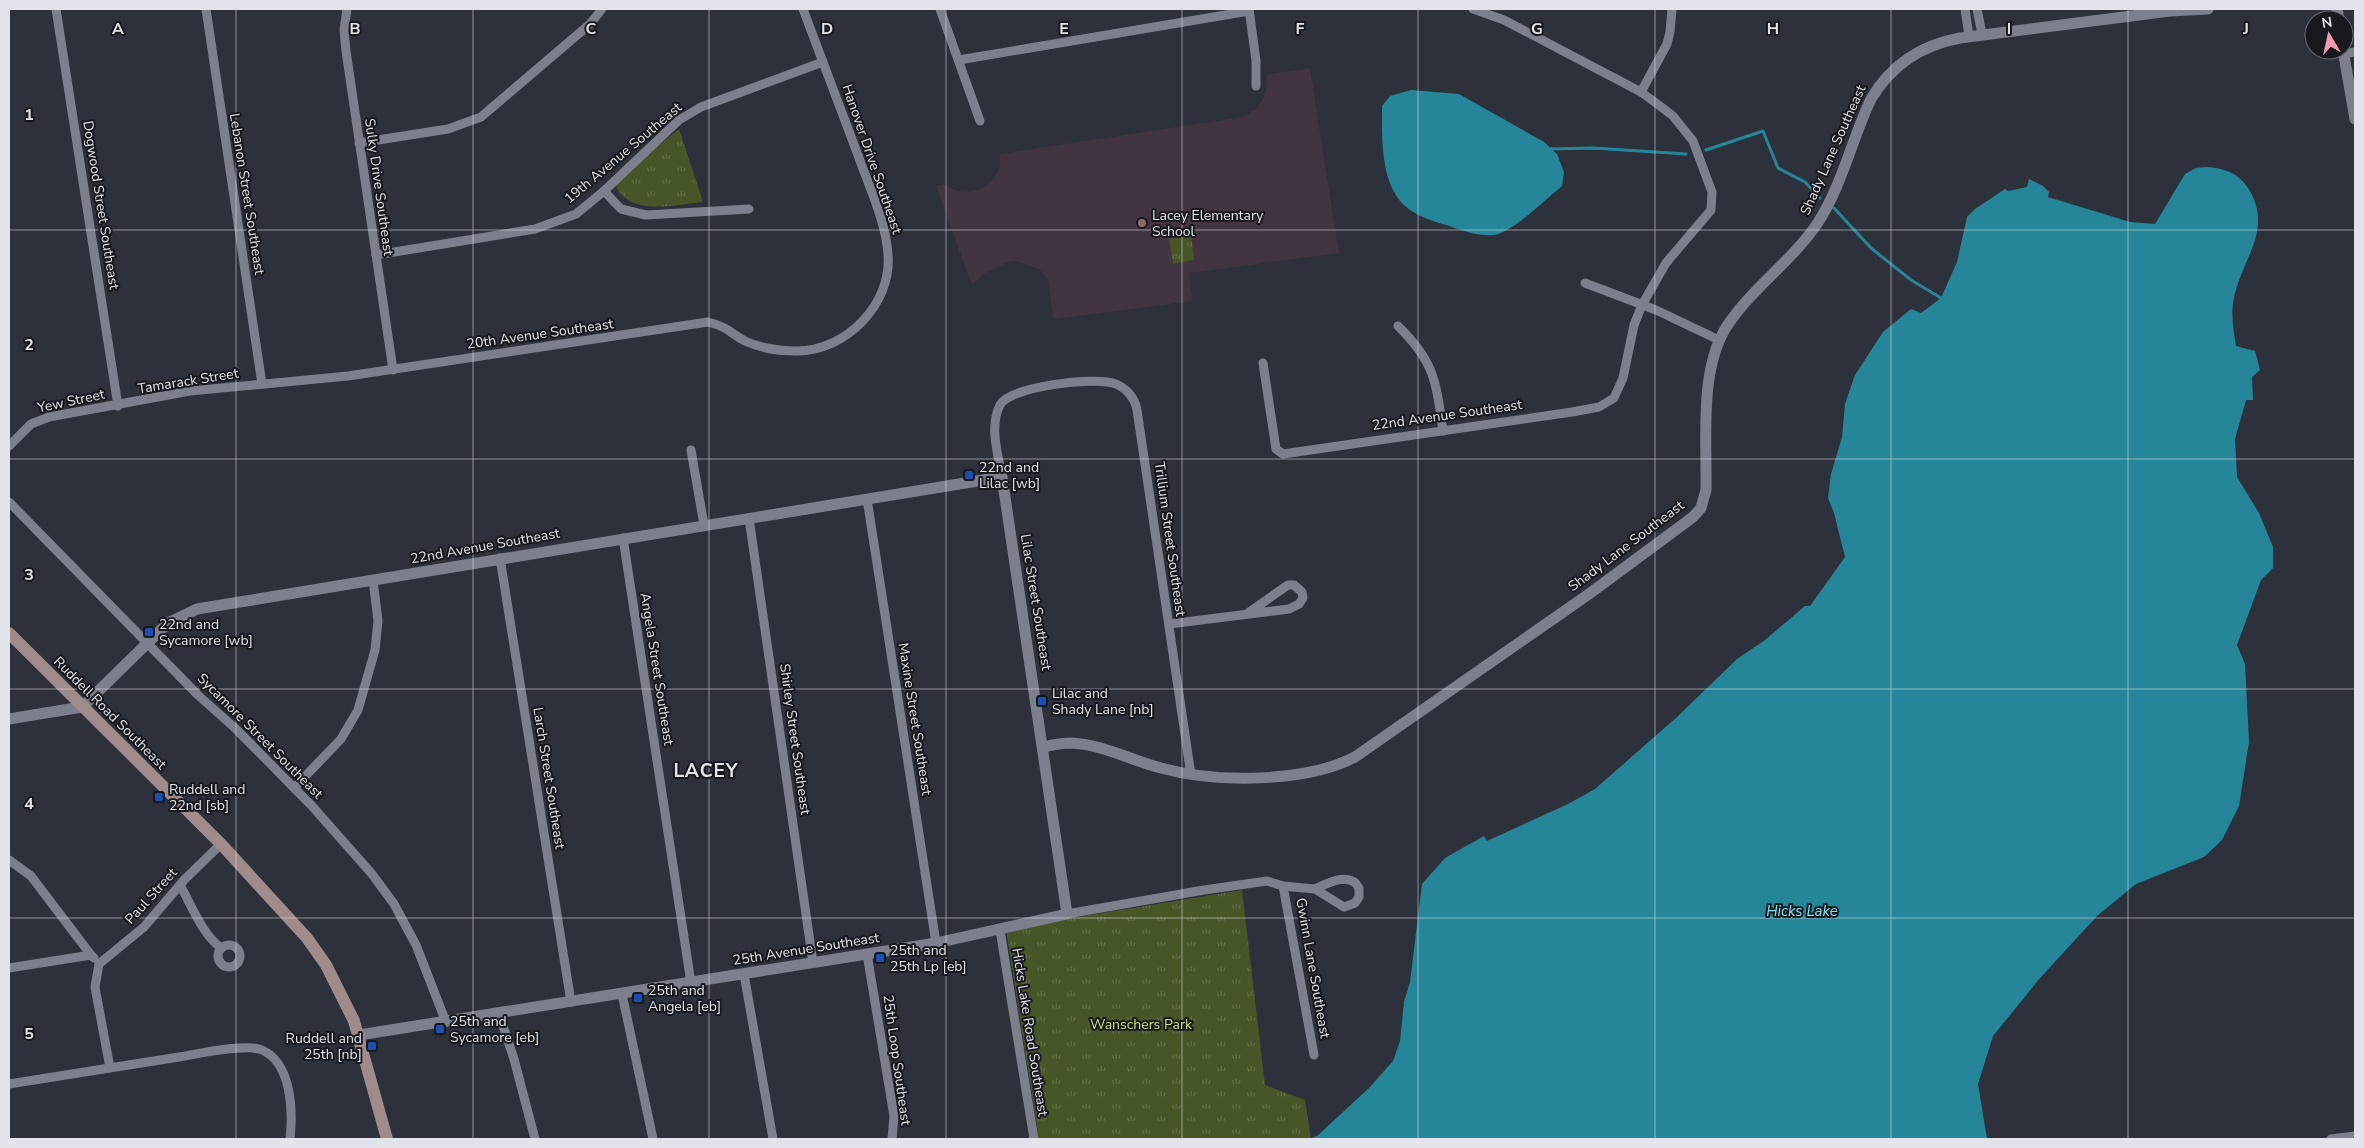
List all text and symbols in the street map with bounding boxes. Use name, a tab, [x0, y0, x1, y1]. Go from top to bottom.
north arrow	[2304, 10, 2354, 60]
text: N	[2320, 12, 2334, 33]
text: A	[112, 18, 124, 40]
text: B	[349, 18, 361, 40]
text: C	[586, 18, 597, 40]
text: D	[821, 18, 833, 40]
text: E	[1059, 18, 1069, 40]
text: F	[1296, 18, 1305, 40]
text: G	[1531, 18, 1543, 40]
text: H	[1767, 18, 1779, 40]
text: I	[2007, 18, 2011, 40]
text: J	[2242, 18, 2249, 40]
street label: Hanover Drive Southeast	[837, 82, 907, 237]
street label: Shady Lane Southeast	[1796, 82, 1870, 218]
street label: 19th Avenue Southeast	[560, 98, 686, 208]
text: 1	[24, 104, 34, 126]
street label: Lebanon Street Southeast	[225, 112, 269, 276]
street label: Sulky Drive Southeast	[360, 117, 398, 257]
street label: Dogwood Street Southeast	[78, 119, 124, 291]
place label: Lacey Elementary School	[1152, 206, 1264, 241]
marker: Lacey Elementary School	[1136, 217, 1148, 229]
street label: 20th Avenue Southeast	[465, 314, 615, 354]
text: 2	[24, 334, 34, 356]
street label: Tamarack Street	[136, 364, 240, 398]
street label: Yew Street	[35, 385, 106, 418]
street label: 22nd Avenue Southeast	[1371, 395, 1523, 435]
place label: 22nd and Lilac [wb]	[979, 458, 1040, 493]
street label: Trillium Street Southeast	[1150, 460, 1190, 618]
marker: 22nd and Lilac [wb]	[963, 469, 975, 481]
street label: Shady Lane Southeast	[1564, 496, 1688, 596]
street label: 22nd Avenue Southeast	[409, 523, 561, 568]
street label: Lilac Street Southeast	[1016, 532, 1056, 672]
text: 3	[24, 564, 34, 586]
street label: Angela Street Southeast	[636, 591, 678, 747]
place label: 22nd and Sycamore [wb]	[159, 615, 253, 650]
marker: 22nd and Sycamore [wb]	[143, 626, 155, 638]
street label: Maxine Street Southeast	[894, 641, 936, 797]
street label: Ruddell Road Southeast	[49, 652, 171, 774]
street label: Shirley Street Southeast	[775, 662, 815, 816]
street label: Sycamore Street Southeast	[193, 669, 327, 803]
place label: Lilac and Shady Lane [nb]	[1052, 684, 1154, 719]
marker: Lilac and Shady Lane [nb]	[1036, 695, 1048, 707]
street label: Larch Street Southeast	[528, 706, 570, 850]
district label: LACEY	[673, 758, 739, 784]
place label: Ruddell and 22nd [sb]	[169, 780, 245, 815]
marker: Ruddell and 22nd [sb]	[153, 791, 165, 803]
text: 4	[24, 793, 34, 815]
street label: Paul Street	[121, 864, 181, 928]
street label: Gwinn Lane Southeast	[1291, 896, 1335, 1040]
water label: Hicks Lake	[1766, 901, 1838, 921]
street label: 25th Avenue Southeast	[731, 928, 881, 970]
place label: 25th and 25th Lp [eb]	[890, 941, 967, 976]
street label: Hicks Lake Road Southeast	[1007, 946, 1053, 1118]
marker: 25th and 25th Lp [eb]	[874, 952, 886, 964]
place label: 25th and Angela [eb]	[648, 981, 721, 1016]
marker: 25th and Angela [eb]	[632, 992, 644, 1004]
street label: 25th Loop Southeast	[878, 993, 916, 1127]
place label: 25th and Sycamore [eb]	[450, 1012, 539, 1047]
park label: Wanschers Park	[1090, 1015, 1193, 1034]
text: 5	[24, 1023, 34, 1045]
marker: 25th and Sycamore [eb]	[434, 1023, 446, 1035]
place label: Ruddell and 25th [nb]	[286, 1029, 362, 1064]
marker: Ruddell and 25th [nb]	[366, 1040, 378, 1052]

